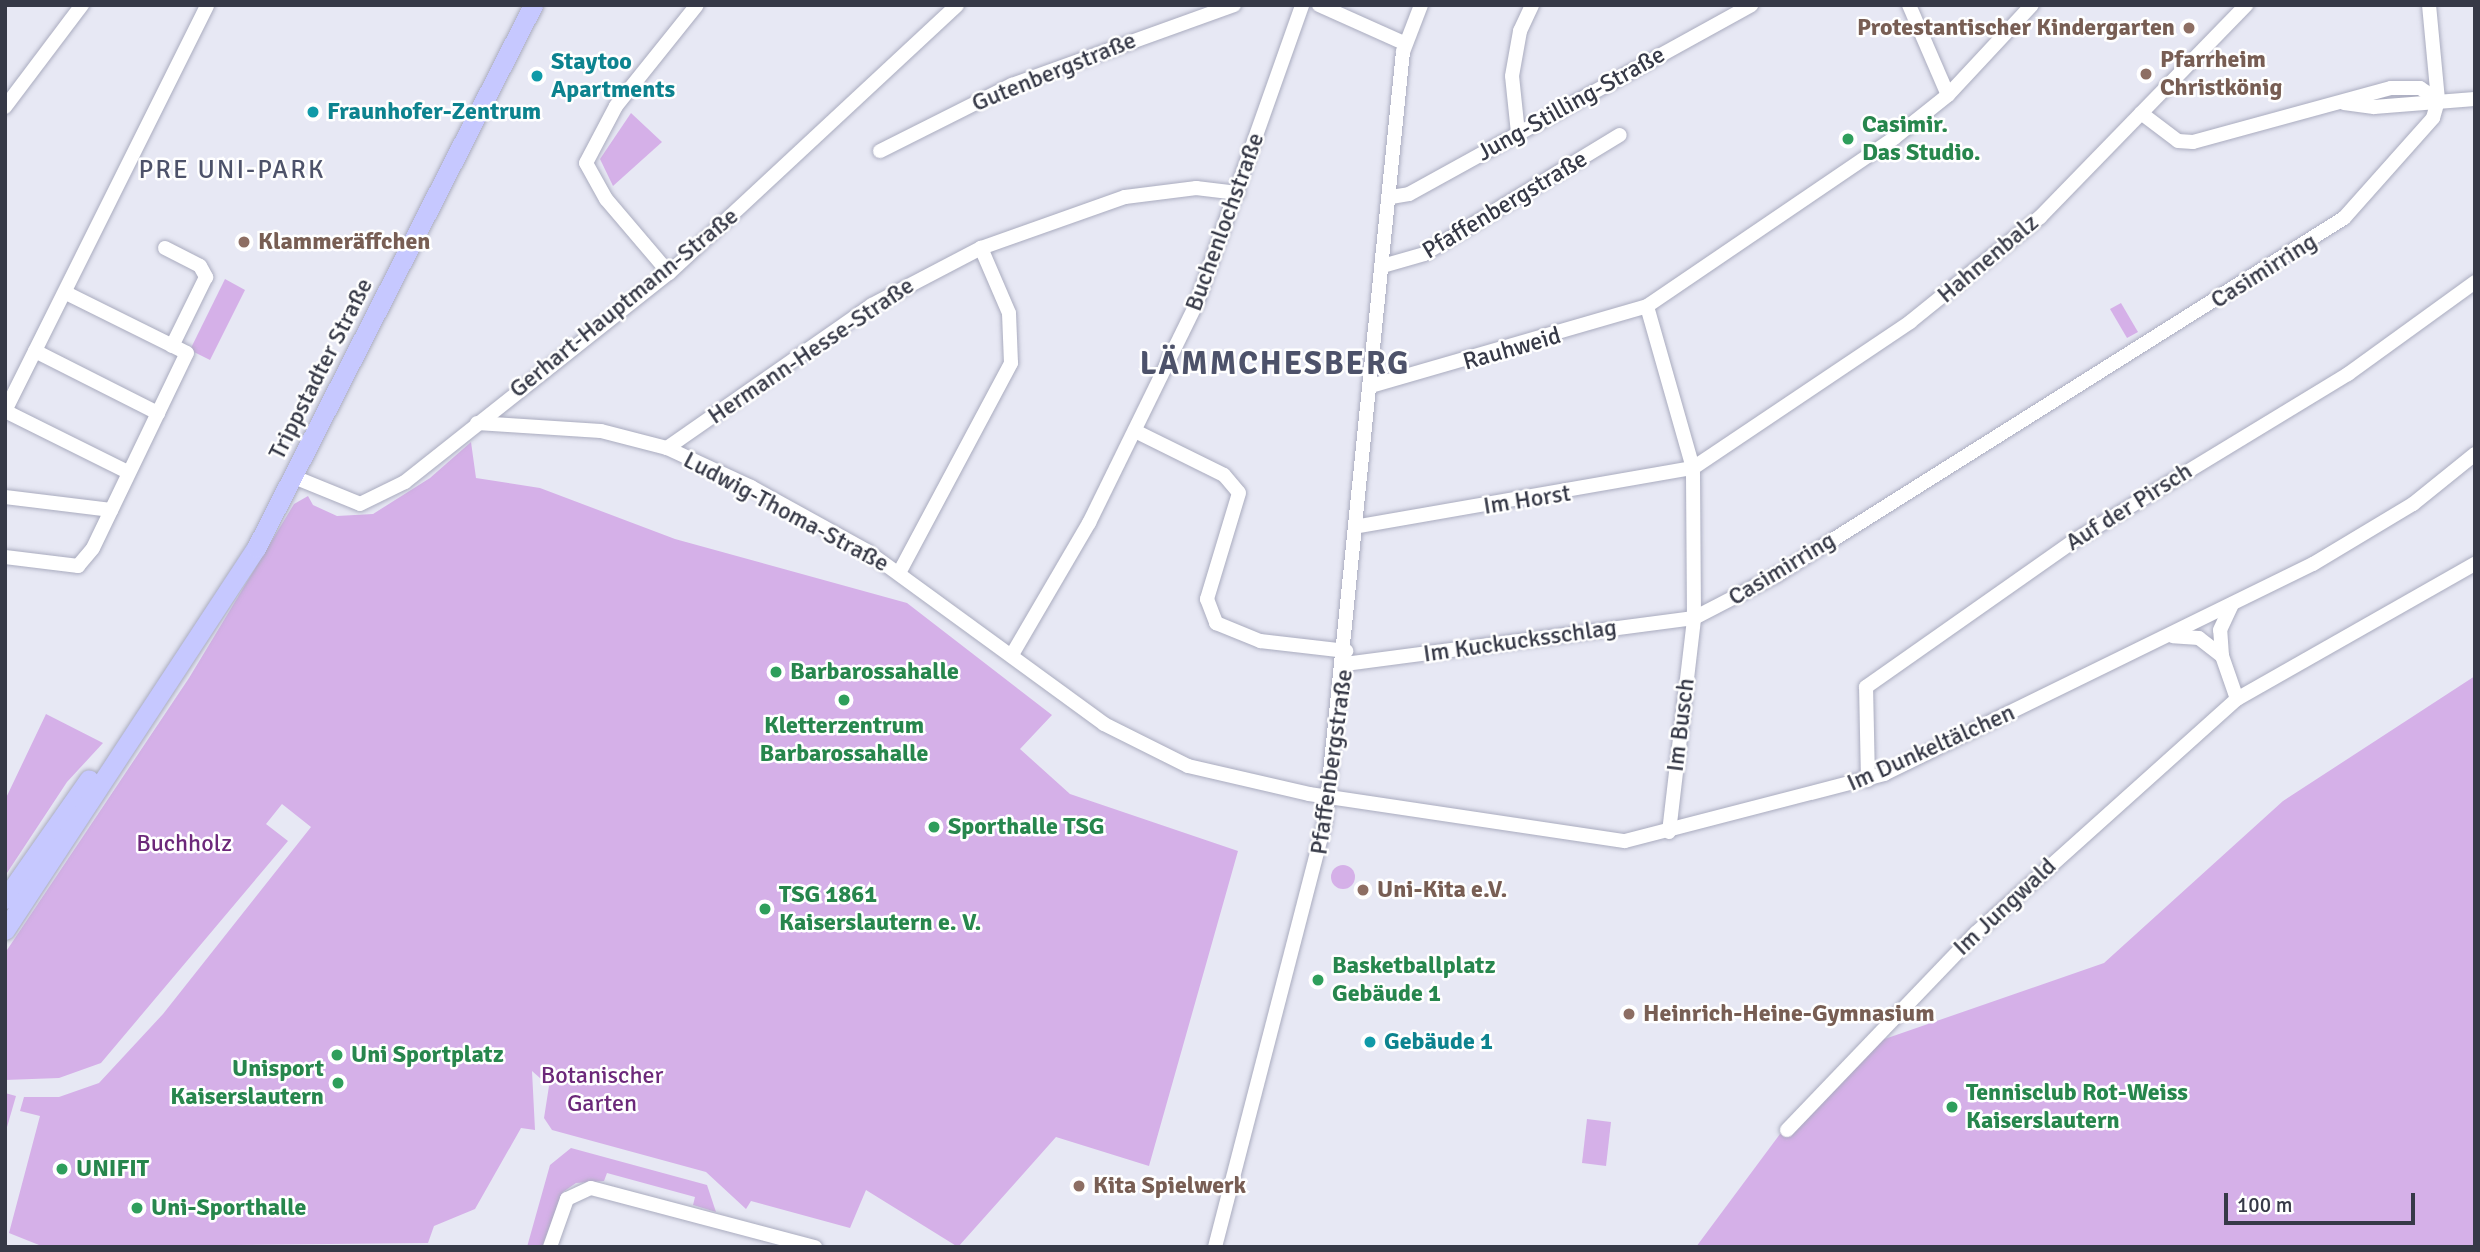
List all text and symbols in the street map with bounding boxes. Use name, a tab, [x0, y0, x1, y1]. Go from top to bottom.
place label: Protestantischer Kindergarten	[1857, 14, 2175, 42]
marker: Protestantischer Kindergarten	[2181, 20, 2197, 36]
street label: Gutenbergstraße	[968, 26, 1140, 118]
street label: Jung-Stilling-Straße	[1472, 40, 1670, 168]
place label: Pfarrheim Christkönig	[2160, 46, 2282, 102]
place label: Staytoo Apartments	[551, 48, 675, 104]
marker: Pfarrheim Christkönig	[2138, 66, 2154, 82]
marker: Staytoo Apartments	[529, 68, 545, 84]
place label: Fraunhofer-Zentrum	[327, 98, 541, 126]
marker: Fraunhofer-Zentrum	[305, 104, 321, 120]
place label: Casimir. Das Studio.	[1862, 111, 1981, 167]
street label: Buchenlochstraße	[1179, 129, 1271, 315]
marker: Casimir. Das Studio.	[1840, 131, 1856, 147]
street label: Pfaffenbergstraße	[1417, 144, 1593, 266]
district label: PRE UNI-PARK	[140, 155, 324, 187]
street label: Gerhart-Hauptmann-Straße	[504, 202, 744, 404]
street label: Hahnenbalz	[1932, 209, 2044, 309]
street label: Casimirring	[2206, 227, 2322, 315]
place label: Klammeräffchen	[258, 228, 430, 256]
marker: Klammeräffchen	[236, 234, 252, 250]
street label: Hermann-Hesse-Straße	[703, 271, 919, 431]
street label: Trippstadter Straße	[263, 274, 379, 464]
street label: Rauhweid	[1460, 321, 1564, 377]
district label: LÄMMCHESBERG	[1141, 345, 1409, 383]
street label: Ludwig-Thoma-Straße	[678, 446, 894, 578]
street label: Auf der Pirsch	[2060, 457, 2198, 557]
street label: Im Horst	[1481, 479, 1573, 521]
street label: Casimirring	[1723, 526, 1841, 612]
street label: Im Kuckucksschlag	[1421, 613, 1619, 669]
place label: Barbarossahalle	[790, 658, 959, 686]
marker: Barbarossahalle	[768, 664, 784, 680]
street label: Pfaffenbergstraße	[1305, 667, 1359, 857]
street label: Im Busch	[1661, 677, 1701, 773]
marker: Kletterzentrum Barbarossahalle	[836, 692, 852, 708]
street label: Im Dunkeltälchen	[1843, 698, 2019, 798]
place label: Kletterzentrum Barbarossahalle	[760, 712, 928, 768]
place label: Sporthalle TSG	[948, 813, 1104, 841]
marker: Sporthalle TSG	[926, 819, 942, 835]
park label: Buchholz	[136, 830, 232, 858]
street label: Im Jungwald	[1948, 852, 2062, 962]
place label: Uni-Kita e.V.	[1377, 876, 1507, 904]
place label: TSG 1861 Kaiserslautern e. V.	[779, 881, 981, 937]
marker: Uni-Kita e.V.	[1355, 882, 1371, 898]
marker: TSG 1861 Kaiserslautern e. V.	[757, 901, 773, 917]
place label: Basketballplatz Gebäude 1	[1332, 952, 1495, 1008]
marker: Basketballplatz Gebäude 1	[1310, 972, 1326, 988]
place label: Heinrich-Heine-Gymnasium	[1643, 1000, 1935, 1028]
marker: Heinrich-Heine-Gymnasium	[1621, 1006, 1637, 1022]
place label: Gebäude 1	[1384, 1028, 1493, 1056]
marker: Gebäude 1	[1362, 1034, 1378, 1050]
place label: Uni Sportplatz	[351, 1041, 504, 1069]
marker: Uni Sportplatz	[329, 1047, 345, 1063]
place label: Unisport Kaiserslautern	[170, 1055, 324, 1111]
park label: Botanischer Garten	[541, 1062, 663, 1118]
marker: Unisport Kaiserslautern	[330, 1075, 346, 1091]
place label: Tennisclub Rot-Weiss Kaiserslautern	[1966, 1079, 2188, 1135]
marker: Tennisclub Rot-Weiss Kaiserslautern	[1944, 1099, 1960, 1115]
place label: UNIFIT	[76, 1155, 149, 1183]
marker: UNIFIT	[54, 1161, 70, 1177]
place label: Kita Spielwerk	[1093, 1172, 1246, 1200]
marker: Kita Spielwerk	[1071, 1178, 1087, 1194]
scale bar	[2228, 1178, 2419, 1222]
text: 100 m	[2237, 1192, 2292, 1218]
place label: Uni-Sporthalle	[151, 1194, 306, 1222]
marker: Uni-Sporthalle	[129, 1200, 145, 1216]

